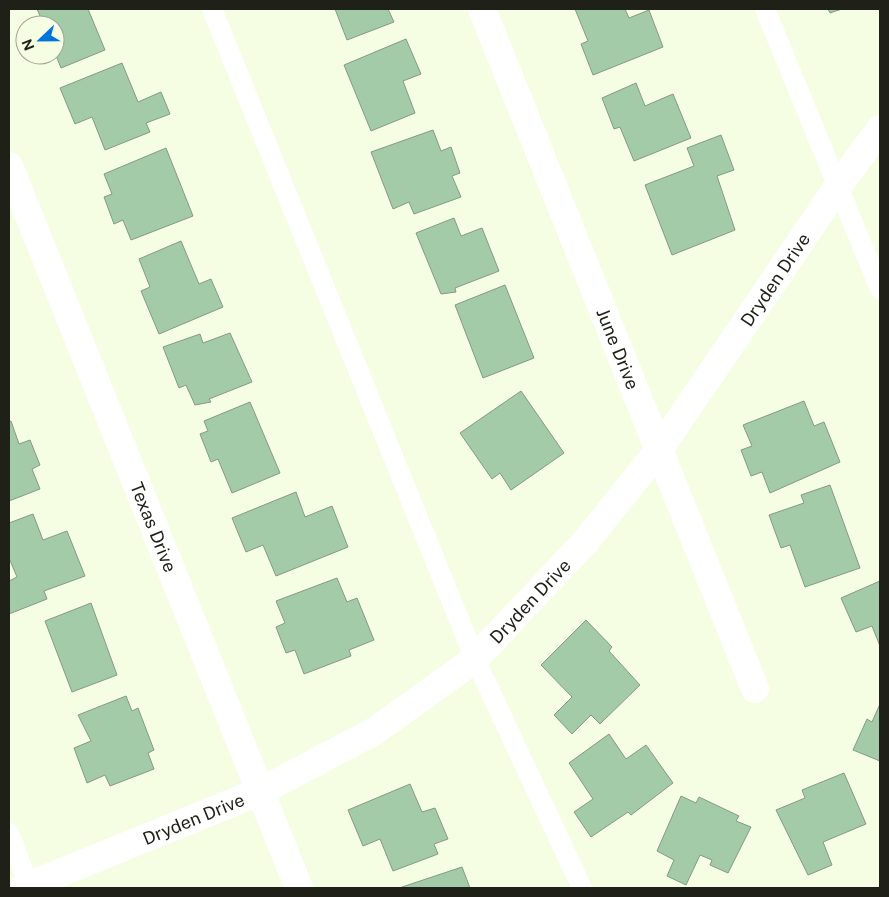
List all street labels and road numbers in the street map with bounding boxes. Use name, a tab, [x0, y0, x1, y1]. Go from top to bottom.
street label: Dryden Drive	[736, 229, 814, 330]
street label: June Drive	[593, 305, 644, 392]
street label: Texas Drive	[126, 479, 181, 575]
street label: Dryden Drive	[485, 554, 574, 647]
street label: Dryden Drive	[139, 788, 247, 849]

